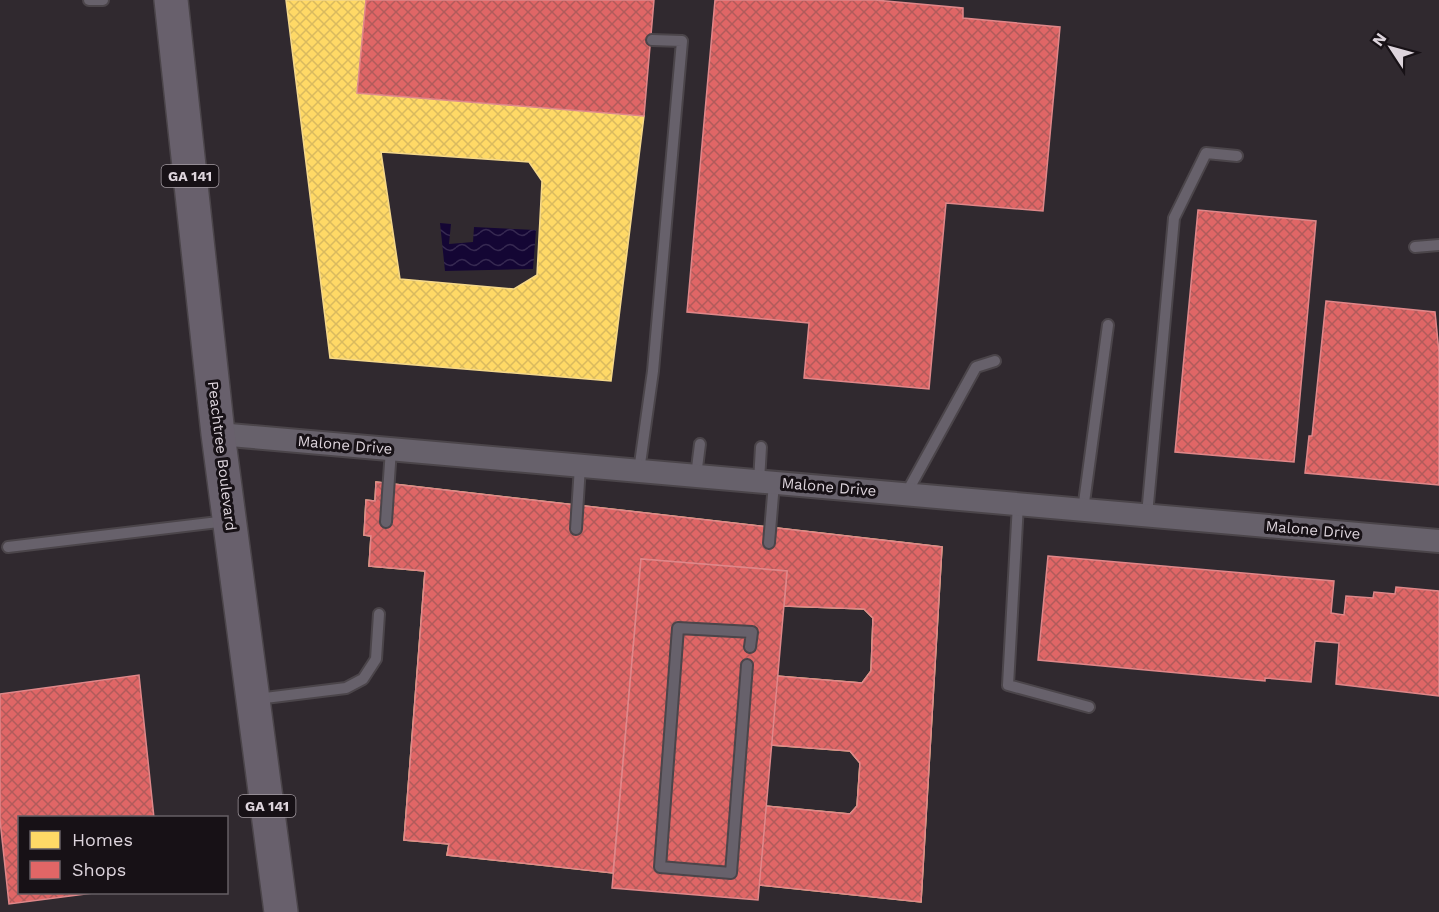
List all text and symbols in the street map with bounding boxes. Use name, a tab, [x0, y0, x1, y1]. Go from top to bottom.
north arrow	[1361, 18, 1421, 78]
text: N	[1368, 29, 1390, 50]
road number: GA 141	[162, 165, 219, 187]
street label: Peachtree Boulevard	[204, 380, 240, 532]
street label: Malone Drive	[297, 432, 393, 458]
street label: Malone Drive	[781, 474, 877, 500]
street label: Malone Drive	[1265, 517, 1361, 543]
road number: GA 141	[238, 795, 296, 817]
legend	[18, 816, 228, 894]
text: Homes	[72, 829, 133, 850]
text: Shops	[72, 859, 126, 880]

